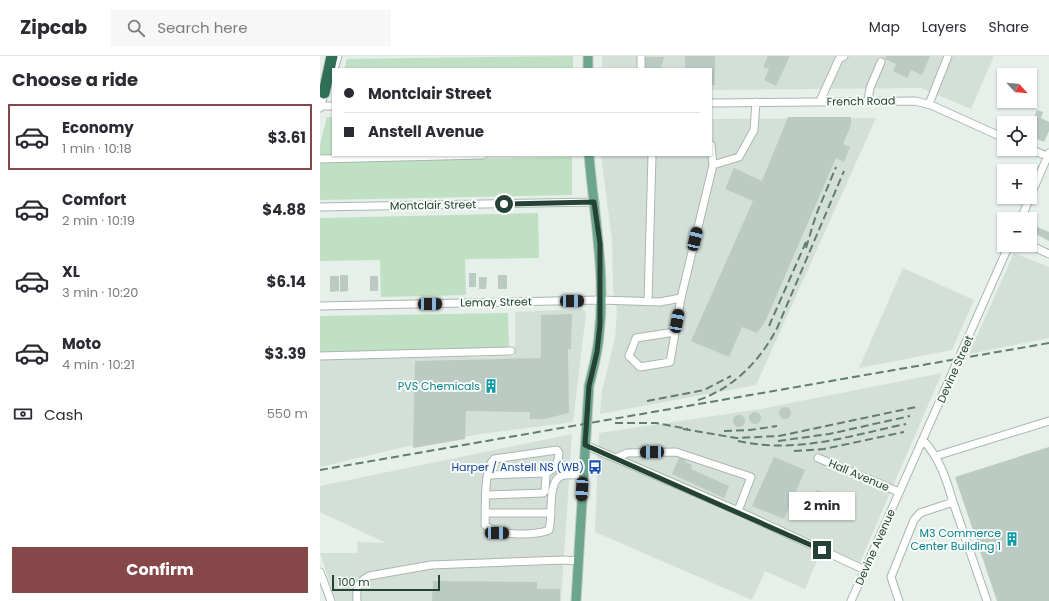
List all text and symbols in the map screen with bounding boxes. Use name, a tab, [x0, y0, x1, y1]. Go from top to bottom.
search box	[111, 10, 391, 46]
text: Zipcab	[20, 14, 87, 41]
icon: search	[125, 17, 147, 39]
text: Search here	[157, 17, 248, 38]
text: Map	[869, 17, 900, 37]
text: Layers	[922, 17, 966, 37]
text: Share	[988, 17, 1029, 37]
text: Choose a ride	[12, 67, 138, 92]
north arrow	[997, 68, 1037, 108]
map controls	[997, 68, 1037, 252]
text: Montclair Street	[368, 83, 492, 104]
street label: French Road	[826, 92, 896, 110]
button: locate	[997, 116, 1037, 156]
text: Economy	[62, 117, 134, 138]
icon: car	[14, 119, 50, 155]
text: Anstell Avenue	[368, 121, 484, 142]
text: $3.61	[268, 127, 306, 148]
text: 1 min · 10:18	[62, 139, 132, 158]
button: +	[997, 164, 1037, 204]
text: Comfort	[62, 189, 126, 210]
icon: car	[14, 191, 50, 227]
route start	[495, 195, 513, 213]
street label: Montclair Street	[390, 196, 476, 214]
text: $4.88	[262, 199, 306, 220]
text: 2 min · 10:19	[62, 211, 135, 230]
button: −	[997, 212, 1037, 252]
car	[686, 226, 704, 252]
text: XL	[62, 261, 80, 282]
icon: car	[14, 263, 50, 299]
text: $6.14	[267, 271, 306, 292]
text: 3 min · 10:20	[62, 283, 138, 302]
street label: Lemay Street	[460, 293, 532, 311]
car	[560, 295, 584, 307]
car	[418, 298, 442, 310]
car	[669, 308, 685, 334]
text: Moto	[62, 333, 101, 354]
street label: Devine Street	[933, 333, 977, 405]
icon: car	[14, 335, 50, 371]
text: $3.39	[265, 343, 306, 364]
text: 4 min · 10:21	[62, 355, 135, 374]
place label: PVS Chemicals	[398, 378, 480, 394]
building icon: PVS Chemicals	[483, 378, 499, 394]
icon: cash	[12, 403, 34, 425]
text: Cash	[44, 404, 83, 425]
text: 550 m	[267, 404, 308, 423]
car	[640, 446, 664, 458]
street label: Hall Avenue	[826, 455, 892, 495]
place label: Harper / Anstell NS (WB)	[451, 459, 584, 475]
bus stop icon: Harper / Anstell NS (WB)	[587, 459, 603, 475]
car	[575, 477, 589, 501]
callout: 2 min	[789, 492, 855, 520]
text: 2 min	[804, 496, 840, 515]
street label: Devine Avenue	[851, 506, 899, 588]
place label: M3 Commerce Center Building 1	[911, 525, 1001, 554]
car	[485, 527, 509, 539]
building icon: M3 Commerce Center Building 1	[1004, 531, 1020, 547]
route end	[813, 541, 831, 559]
button: Confirm	[12, 547, 308, 593]
scale bar	[332, 573, 440, 592]
text: 100 m	[338, 574, 370, 590]

